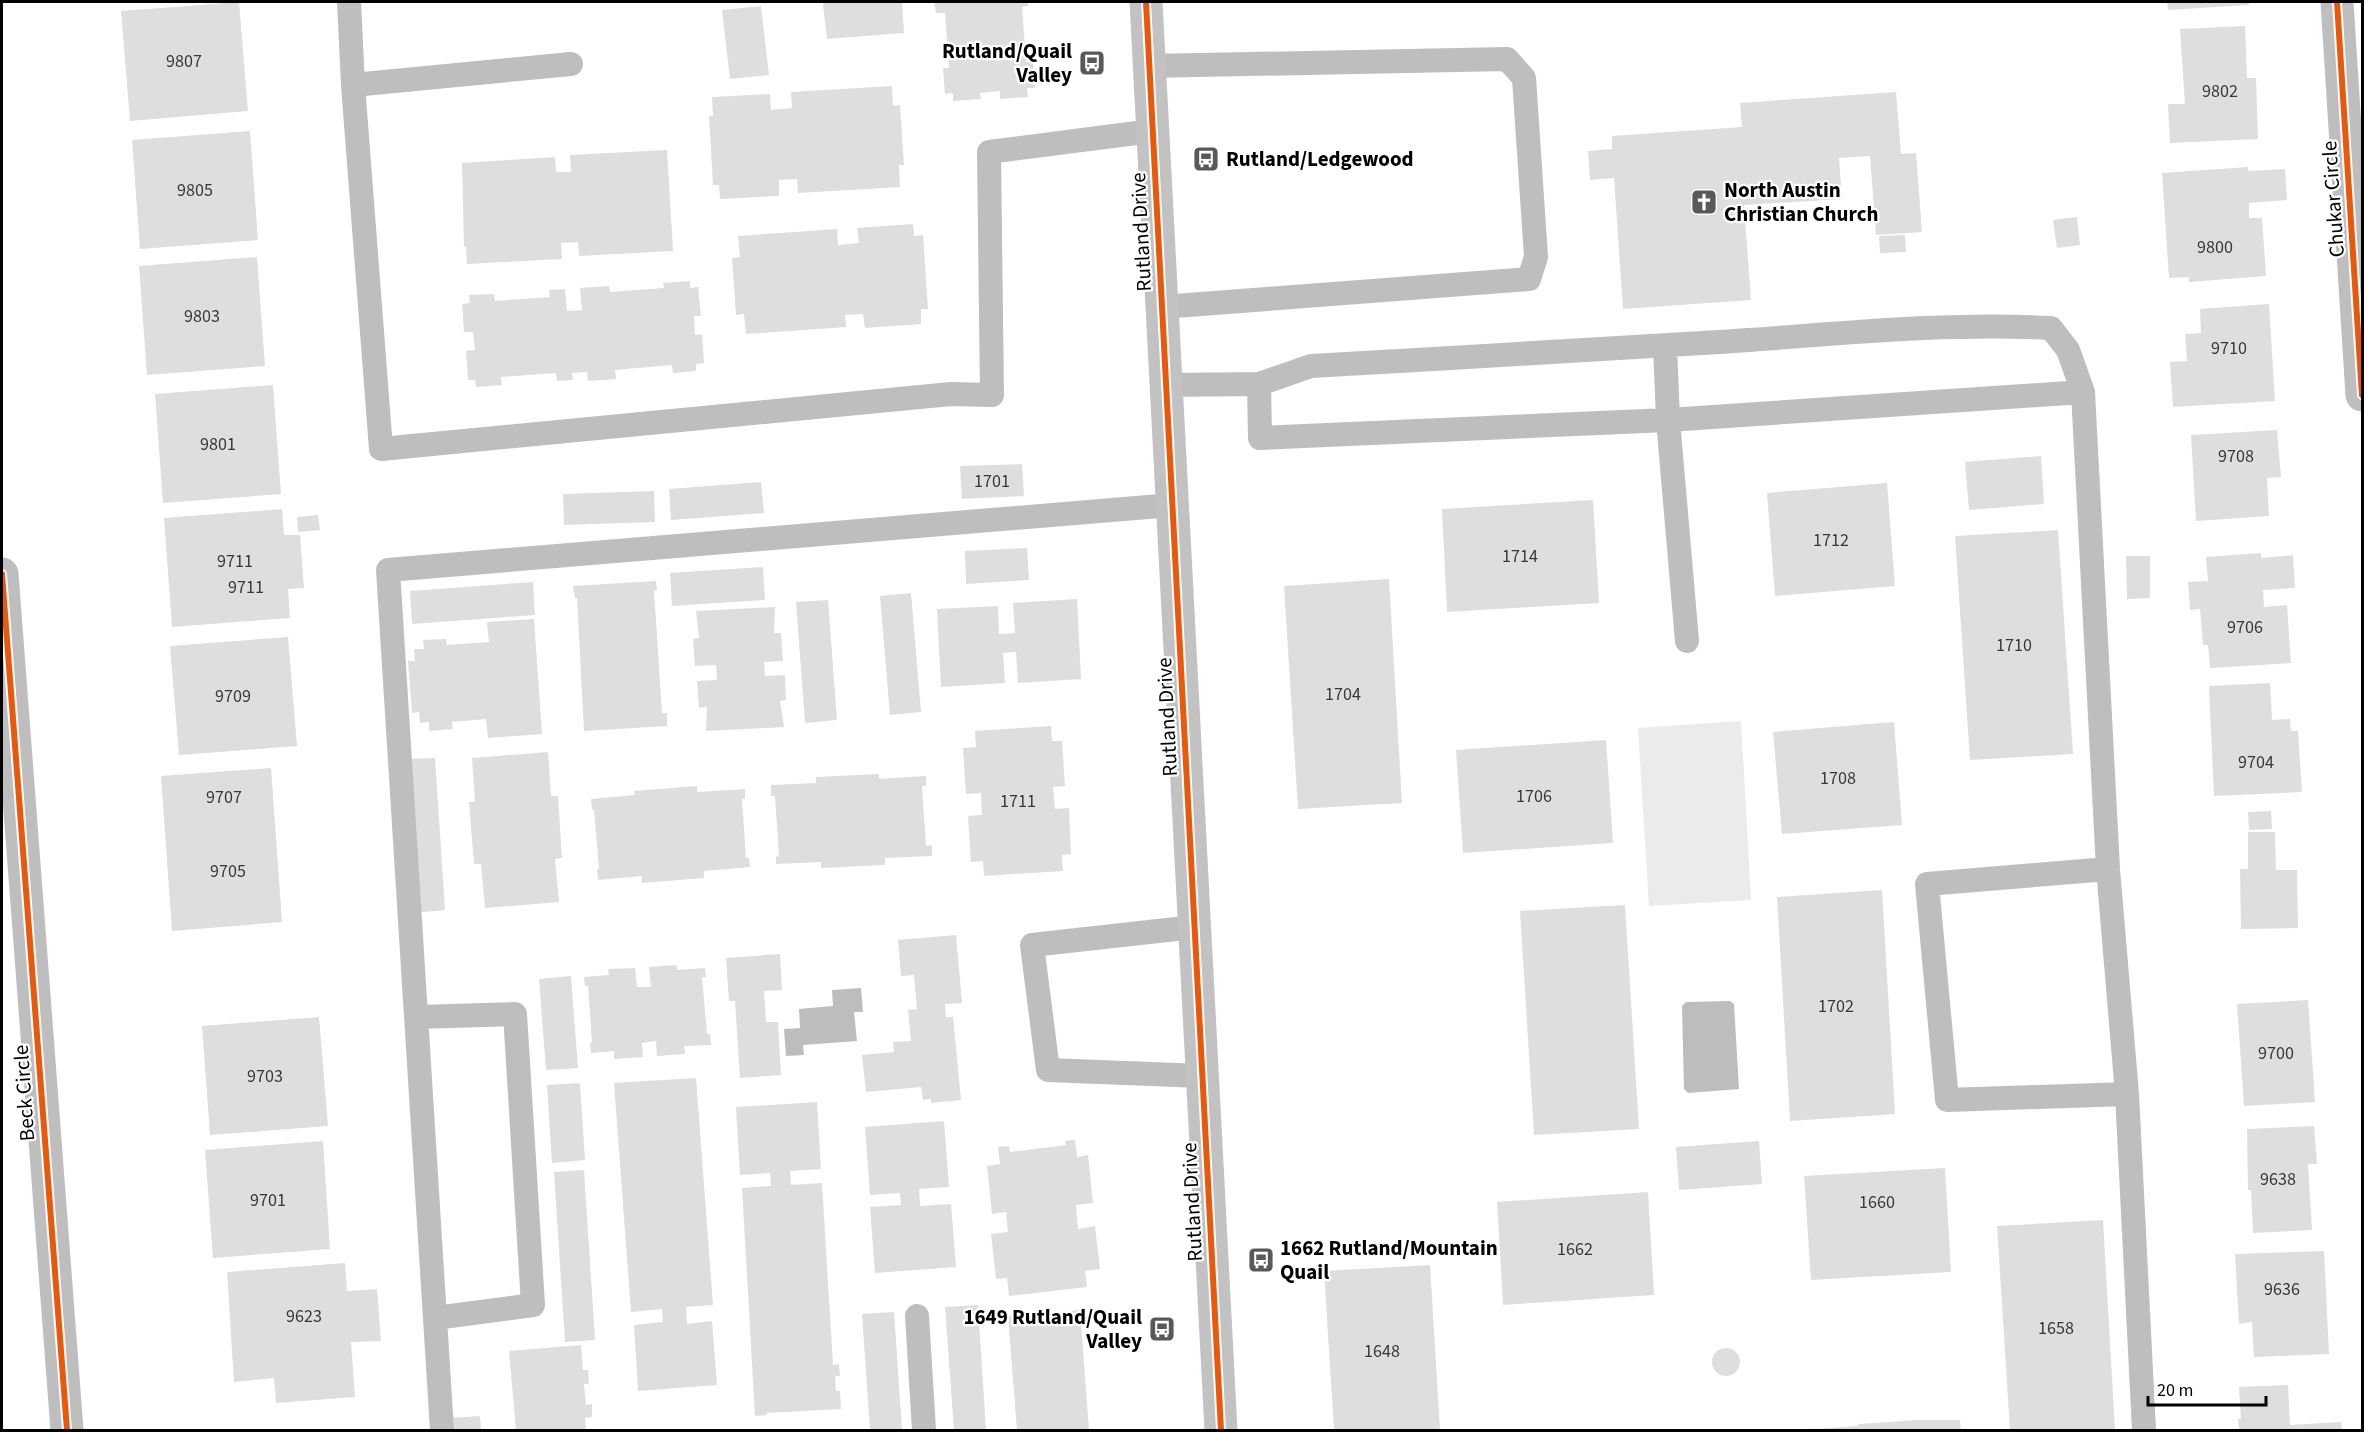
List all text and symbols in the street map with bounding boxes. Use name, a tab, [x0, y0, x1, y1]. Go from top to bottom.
place label: Rutland/Quail Valley	[942, 36, 1072, 90]
bus stop icon: Rutland/Quail Valley	[1077, 48, 1107, 78]
house number: 9807	[166, 49, 202, 74]
house number: 9802	[2202, 79, 2238, 104]
street label: Chukar Circle	[2314, 140, 2352, 258]
bus stop icon: Rutland/Ledgewood	[1191, 144, 1221, 174]
place label: Rutland/Ledgewood	[1226, 144, 1414, 174]
street label: Rutland Drive	[1123, 172, 1159, 292]
place label: North Austin Christian Church	[1724, 175, 1878, 229]
house number: 9805	[177, 178, 213, 203]
church icon: North Austin Christian Church	[1689, 187, 1719, 217]
house number: 9800	[2197, 235, 2233, 260]
house number: 9803	[184, 304, 220, 329]
house number: 9710	[2211, 336, 2247, 361]
house number: 9801	[200, 432, 236, 457]
house number: 9708	[2218, 444, 2254, 469]
house number: 1701	[974, 469, 1010, 494]
house number: 1712	[1813, 528, 1849, 553]
house number: 1714	[1502, 544, 1538, 569]
house number: 9711	[217, 549, 253, 574]
house number: 9711	[228, 575, 264, 600]
house number: 9706	[2227, 615, 2263, 640]
house number: 1710	[1996, 633, 2032, 658]
street label: Rutland Drive	[1149, 657, 1185, 777]
house number: 1704	[1325, 682, 1361, 707]
house number: 9709	[215, 684, 251, 709]
house number: 9704	[2238, 750, 2274, 775]
house number: 1708	[1820, 766, 1856, 791]
house number: 1706	[1516, 784, 1552, 809]
house number: 9707	[206, 785, 242, 810]
house number: 1711	[1000, 789, 1036, 814]
house number: 9705	[210, 859, 246, 884]
house number: 1702	[1818, 994, 1854, 1019]
house number: 9700	[2258, 1041, 2294, 1066]
street label: Beck Circle	[6, 1044, 42, 1142]
house number: 9703	[247, 1064, 283, 1089]
street label: Rutland Drive	[1174, 1142, 1210, 1262]
house number: 9638	[2260, 1167, 2296, 1192]
house number: 9701	[250, 1188, 286, 1213]
house number: 1660	[1859, 1190, 1895, 1215]
place label: 1662 Rutland/Mountain Quail	[1280, 1233, 1498, 1287]
house number: 1662	[1557, 1237, 1593, 1262]
bus stop icon: 1662 Rutland/Mountain Quail	[1246, 1245, 1276, 1275]
house number: 9636	[2264, 1277, 2300, 1302]
place label: 1649 Rutland/Quail Valley	[963, 1302, 1142, 1356]
house number: 9623	[286, 1304, 322, 1329]
bus stop icon: 1649 Rutland/Quail Valley	[1147, 1314, 1177, 1344]
house number: 1658	[2038, 1316, 2074, 1341]
house number: 1648	[1364, 1339, 1400, 1364]
scale bar	[2148, 1369, 2266, 1407]
text: 20 m	[2157, 1378, 2193, 1403]

